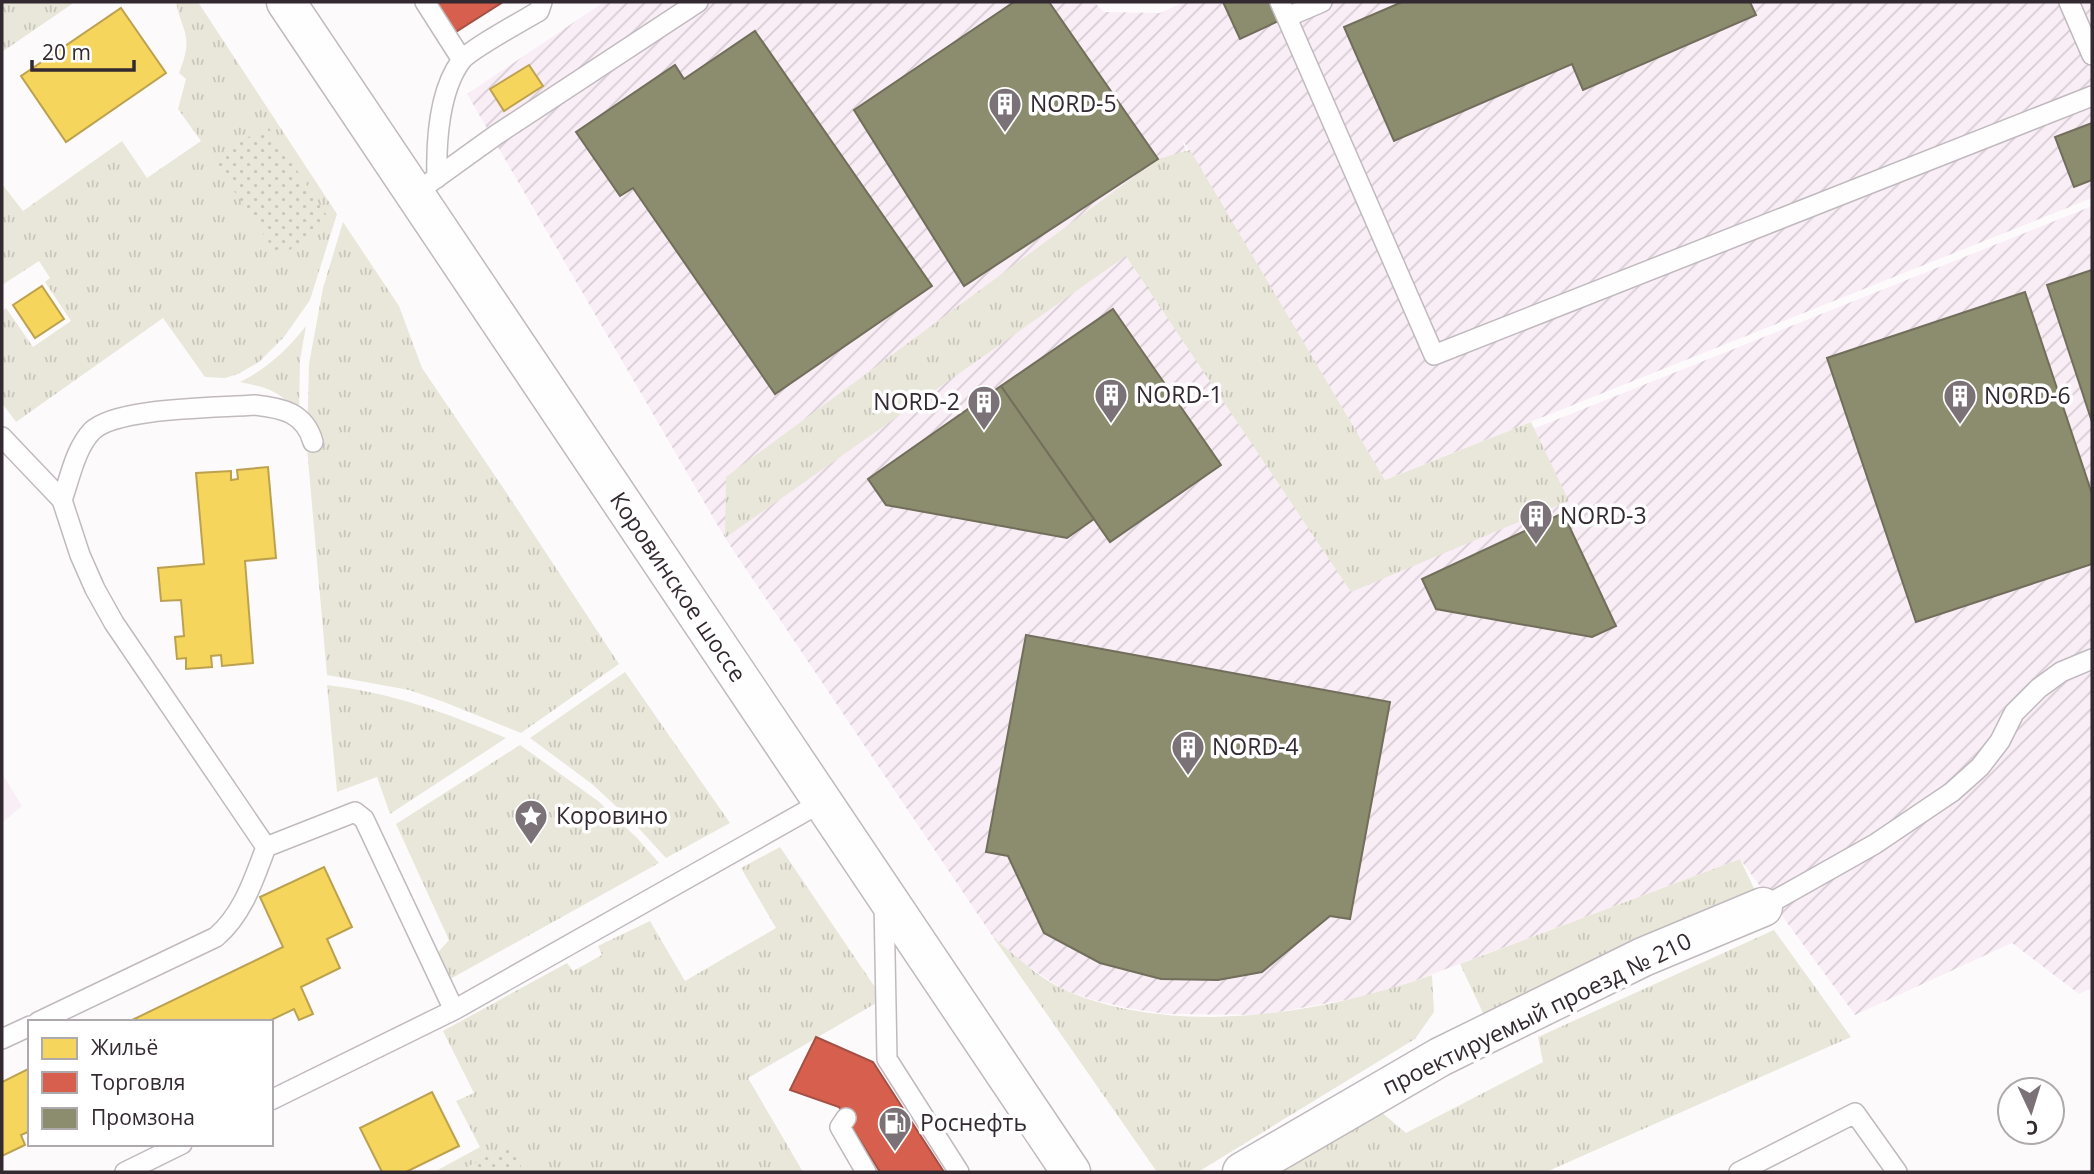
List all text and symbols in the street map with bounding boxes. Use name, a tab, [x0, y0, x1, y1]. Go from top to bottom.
scale bar	[32, 28, 133, 72]
text: 20 m	[42, 38, 91, 66]
building icon: NORD-5	[986, 85, 1024, 134]
place label: NORD-5	[1030, 87, 1117, 119]
building icon: NORD-1	[1092, 376, 1130, 425]
building icon: NORD-6	[1941, 377, 1979, 426]
place label: NORD-1	[1136, 378, 1223, 410]
place label: NORD-6	[1984, 379, 2071, 411]
building icon: NORD-2	[965, 383, 1003, 432]
place label: NORD-2	[873, 385, 960, 417]
street label: Коровинское шоссе	[603, 485, 754, 688]
building icon: NORD-3	[1517, 497, 1555, 546]
place label: NORD-3	[1560, 499, 1647, 531]
building icon: NORD-4	[1169, 728, 1207, 777]
place label: NORD-4	[1212, 730, 1299, 762]
place icon: Коровино	[512, 797, 550, 846]
place label: Коровино	[556, 799, 668, 831]
street label: проектируемый проезд № 210	[1377, 924, 1697, 1102]
legend	[28, 1020, 273, 1146]
text: Жильё	[91, 1033, 158, 1061]
text: Торговля	[91, 1068, 185, 1096]
north arrow	[1996, 1076, 2066, 1146]
text: Промзона	[91, 1103, 195, 1131]
fuel station icon: Роснефть	[876, 1104, 914, 1153]
place label: Роснефть	[920, 1106, 1027, 1138]
text: С	[2025, 1115, 2039, 1141]

